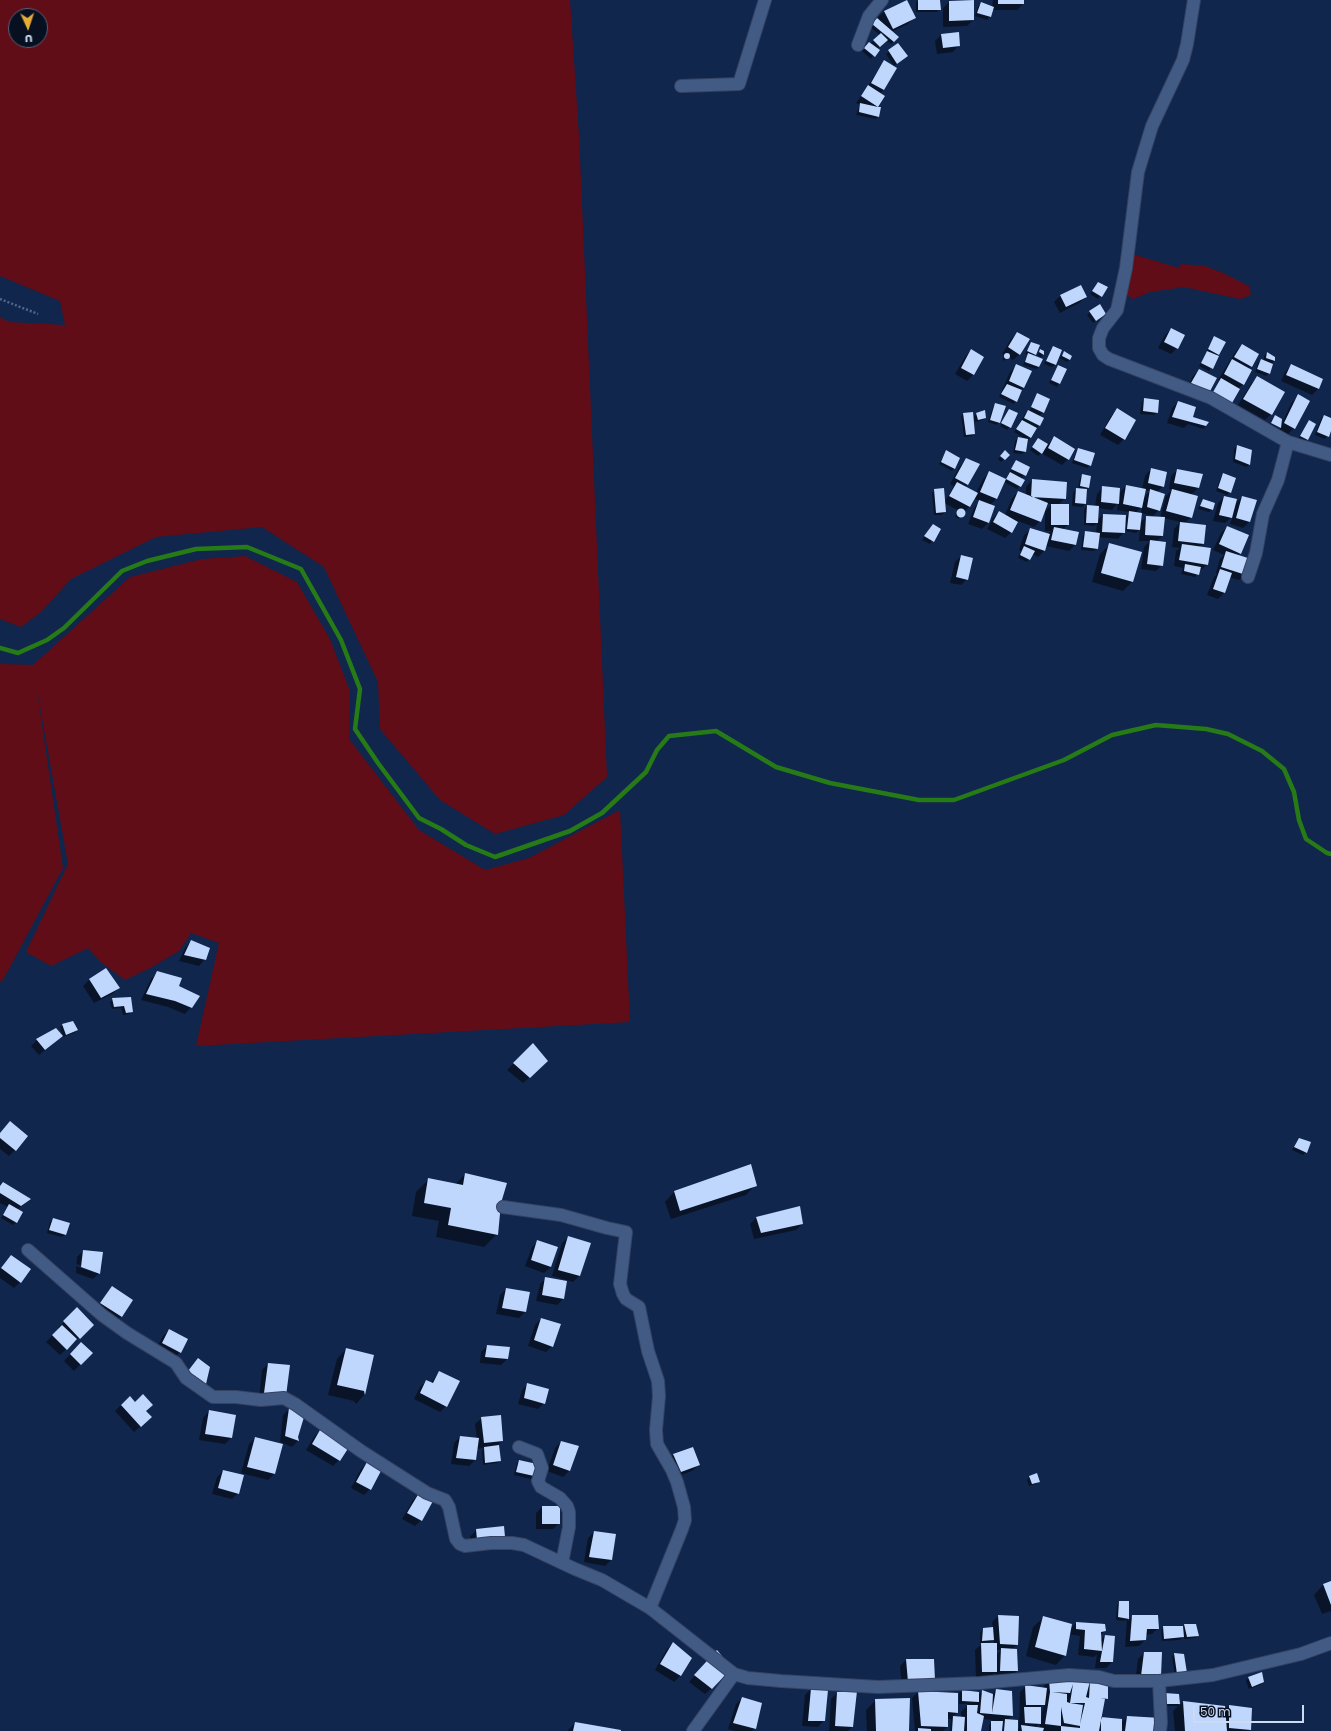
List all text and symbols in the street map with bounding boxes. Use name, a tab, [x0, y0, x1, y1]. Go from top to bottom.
north arrow	[8, 8, 48, 48]
text: U	[24, 31, 33, 47]
scale bar	[1195, 1697, 1306, 1723]
text: 50 m	[1200, 1703, 1231, 1720]

